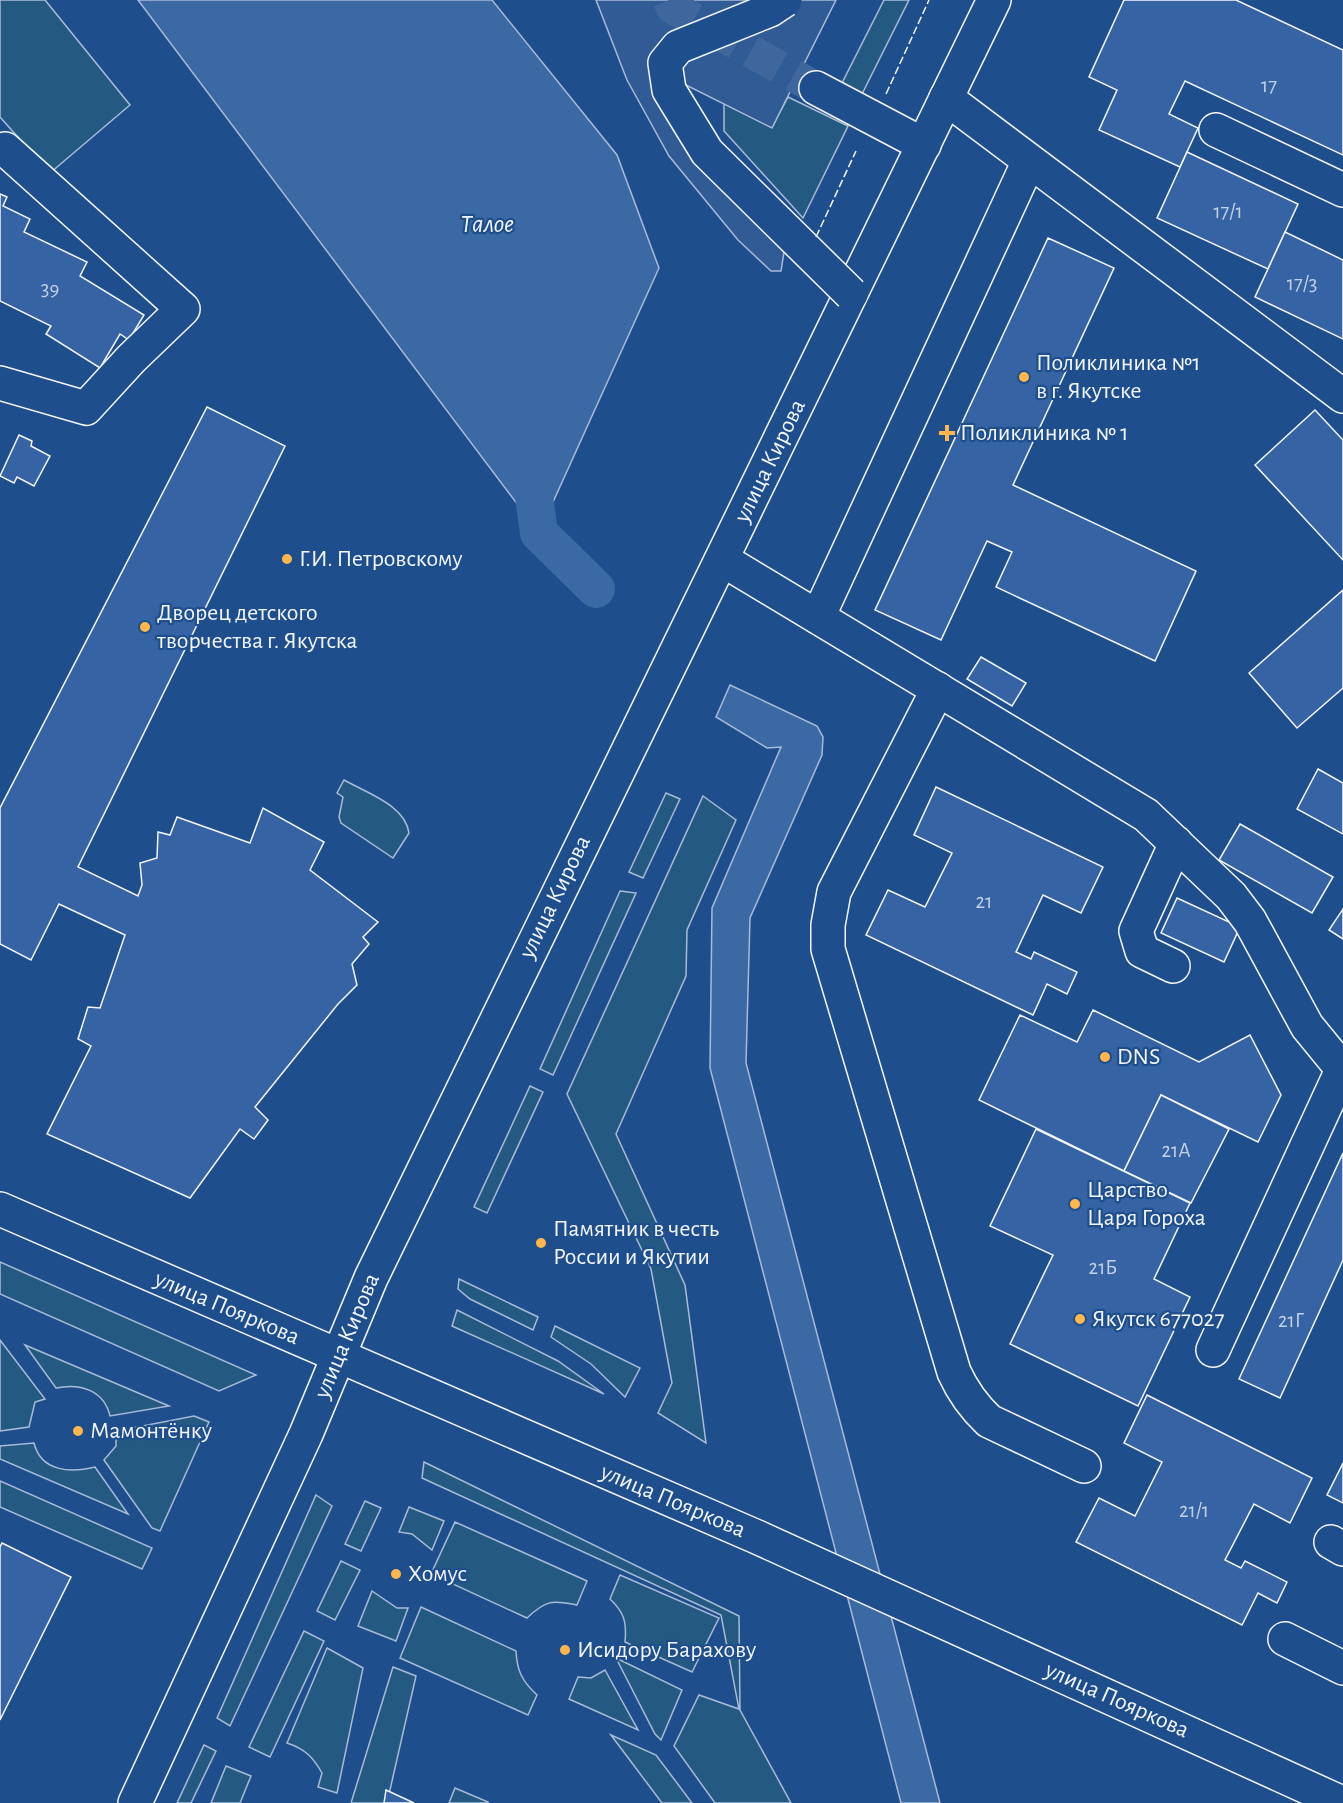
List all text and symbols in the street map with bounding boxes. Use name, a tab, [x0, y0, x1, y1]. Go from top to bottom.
house number: 17	[1261, 75, 1277, 96]
house number: 17/1	[1213, 201, 1243, 222]
water label: Талое	[460, 211, 514, 237]
house number: 17/3	[1287, 273, 1317, 294]
house number: 39	[41, 278, 59, 299]
place label: Поликлиника №1 в г. Якутске	[1036, 351, 1200, 403]
marker: Поликлиника №1 в г. Якутске	[1017, 370, 1031, 384]
street label: улица Кирова	[730, 396, 810, 527]
place label: Поликлиника № 1	[960, 421, 1128, 445]
marker: Поликлиника № 1	[938, 424, 956, 442]
place label: Г.И. Петровскому	[299, 547, 463, 571]
marker: Г.И. Петровскому	[280, 552, 294, 566]
place label: Дворец детского творчества г. Якутска	[156, 601, 357, 653]
marker: Дворец детского творчества г. Якутска	[138, 620, 152, 634]
street label: улица Кирова	[515, 832, 595, 963]
house number: 21	[976, 891, 992, 912]
place label: DNS	[1117, 1045, 1160, 1069]
marker: DNS	[1098, 1050, 1112, 1064]
house number: 21А	[1161, 1140, 1191, 1161]
place label: Царство Царя Гороха	[1087, 1178, 1206, 1230]
marker: Царство Царя Гороха	[1068, 1197, 1082, 1211]
place label: Памятник в честь России и Якутии	[553, 1217, 719, 1269]
marker: Памятник в честь России и Якутии	[534, 1236, 548, 1250]
house number: 21Б	[1089, 1257, 1117, 1278]
street label: улица Пояркова	[150, 1266, 303, 1349]
street label: улица Кирова	[310, 1270, 384, 1403]
place label: Якутск 677027	[1092, 1307, 1225, 1331]
house number: 21Г	[1278, 1310, 1305, 1331]
marker: Якутск 677027	[1073, 1312, 1087, 1326]
place label: Мамонтёнку	[90, 1419, 213, 1443]
marker: Мамонтёнку	[71, 1424, 85, 1438]
street label: улица Пояркова	[596, 1459, 749, 1542]
house number: 21/1	[1179, 1500, 1209, 1521]
place label: Хомус	[408, 1562, 467, 1586]
marker: Хомус	[389, 1567, 403, 1581]
place label: Исидору Барахову	[577, 1638, 757, 1662]
marker: Исидору Барахову	[558, 1643, 572, 1657]
street label: улица Пояркова	[1041, 1657, 1193, 1742]

